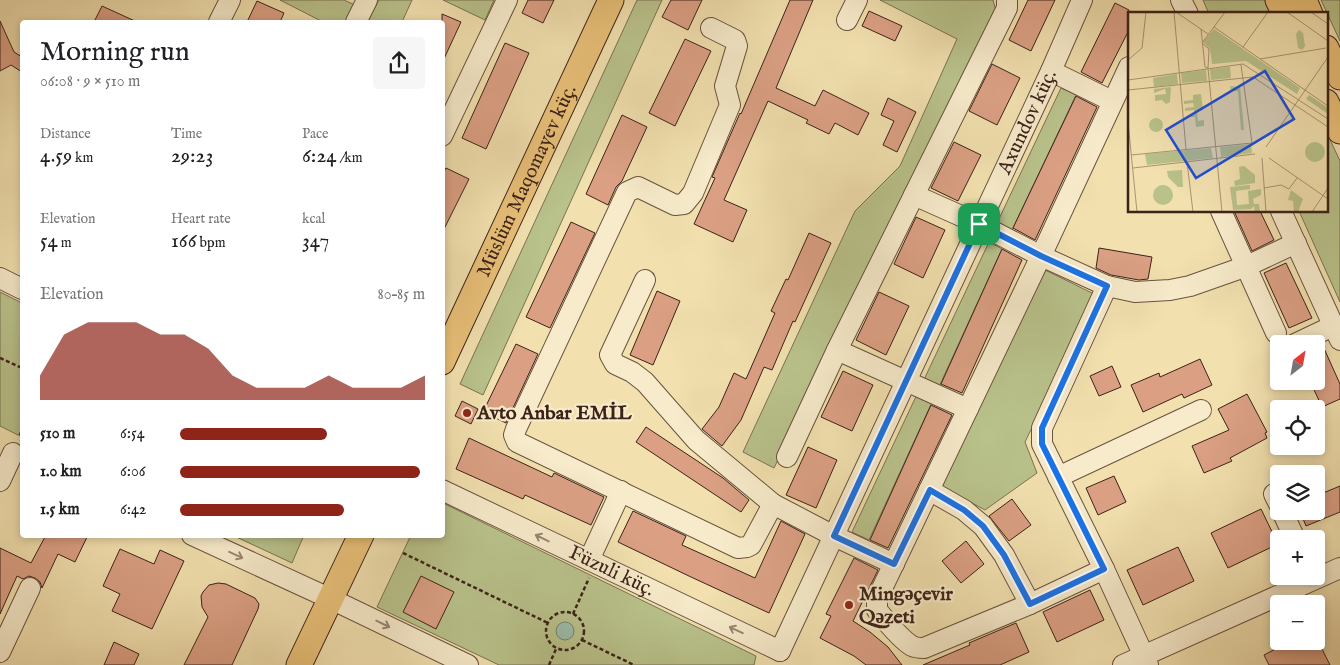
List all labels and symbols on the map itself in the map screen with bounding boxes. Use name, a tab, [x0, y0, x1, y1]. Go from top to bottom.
inset map	[1128, 12, 1328, 212]
street label: Axundov küç.	[992, 66, 1062, 179]
street label: Müslüm Maqomayev küç.	[471, 80, 582, 281]
pin	[958, 203, 1000, 245]
north arrow	[1270, 335, 1325, 390]
place label: Avto Anbar EMİL	[476, 401, 632, 426]
marker: Avto Anbar EMİL	[461, 407, 473, 419]
one-way arrow	[535, 532, 550, 542]
street label: Füzuli küç.	[565, 540, 659, 602]
one-way arrow	[228, 551, 243, 561]
place label: Mingəçevir Qəzeti	[859, 582, 954, 630]
marker: Mingəçevir Qəzeti	[843, 599, 855, 611]
one-way arrow	[375, 620, 390, 629]
one-way arrow	[729, 625, 744, 634]

